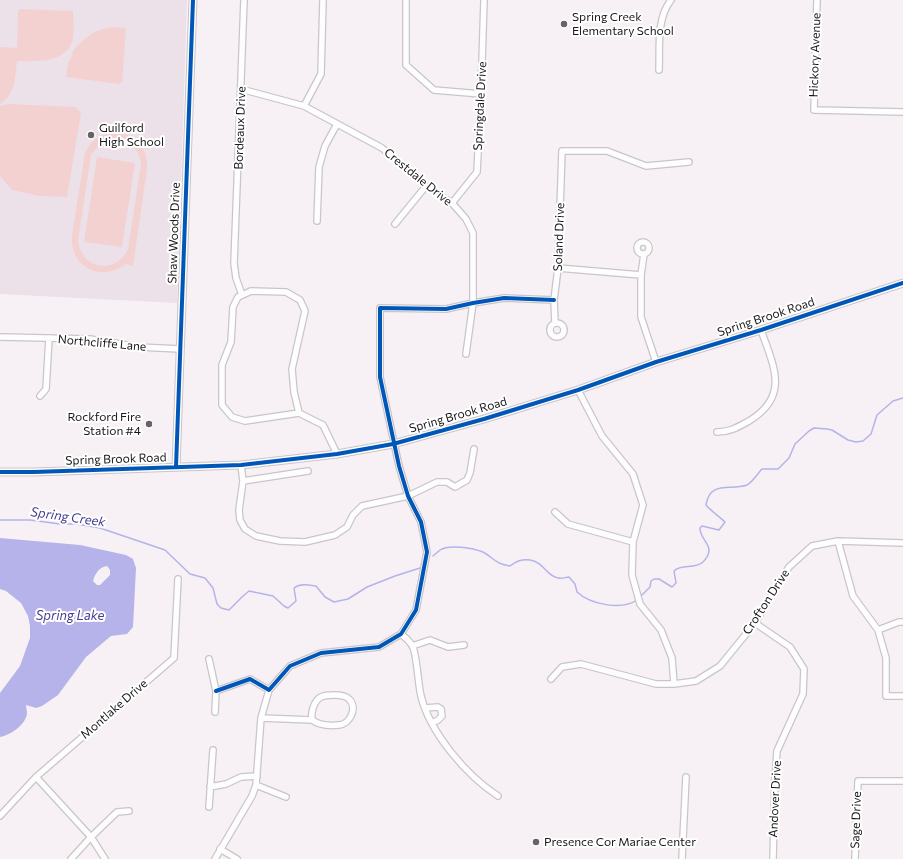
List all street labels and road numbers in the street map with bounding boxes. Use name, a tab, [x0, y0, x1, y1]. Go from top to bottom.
street label: Hickory Avenue	[806, 12, 824, 98]
street label: Springdale Drive	[470, 61, 490, 151]
street label: Bordeaux Drive	[231, 86, 249, 170]
street label: Crestdale Drive	[381, 145, 455, 209]
street label: Shaw Woods Drive	[165, 182, 183, 284]
street label: Soland Drive	[551, 202, 567, 272]
street label: Spring Brook Road	[716, 295, 816, 339]
street label: Northcliffe Lane	[57, 332, 147, 354]
street label: Spring Brook Road	[407, 394, 509, 436]
street label: Spring Brook Road	[65, 450, 167, 468]
street label: Crofton Drive	[740, 567, 792, 637]
street label: Montlake Drive	[78, 676, 150, 742]
street label: Andover Drive	[766, 760, 784, 838]
street label: Sage Drive	[848, 791, 864, 849]

